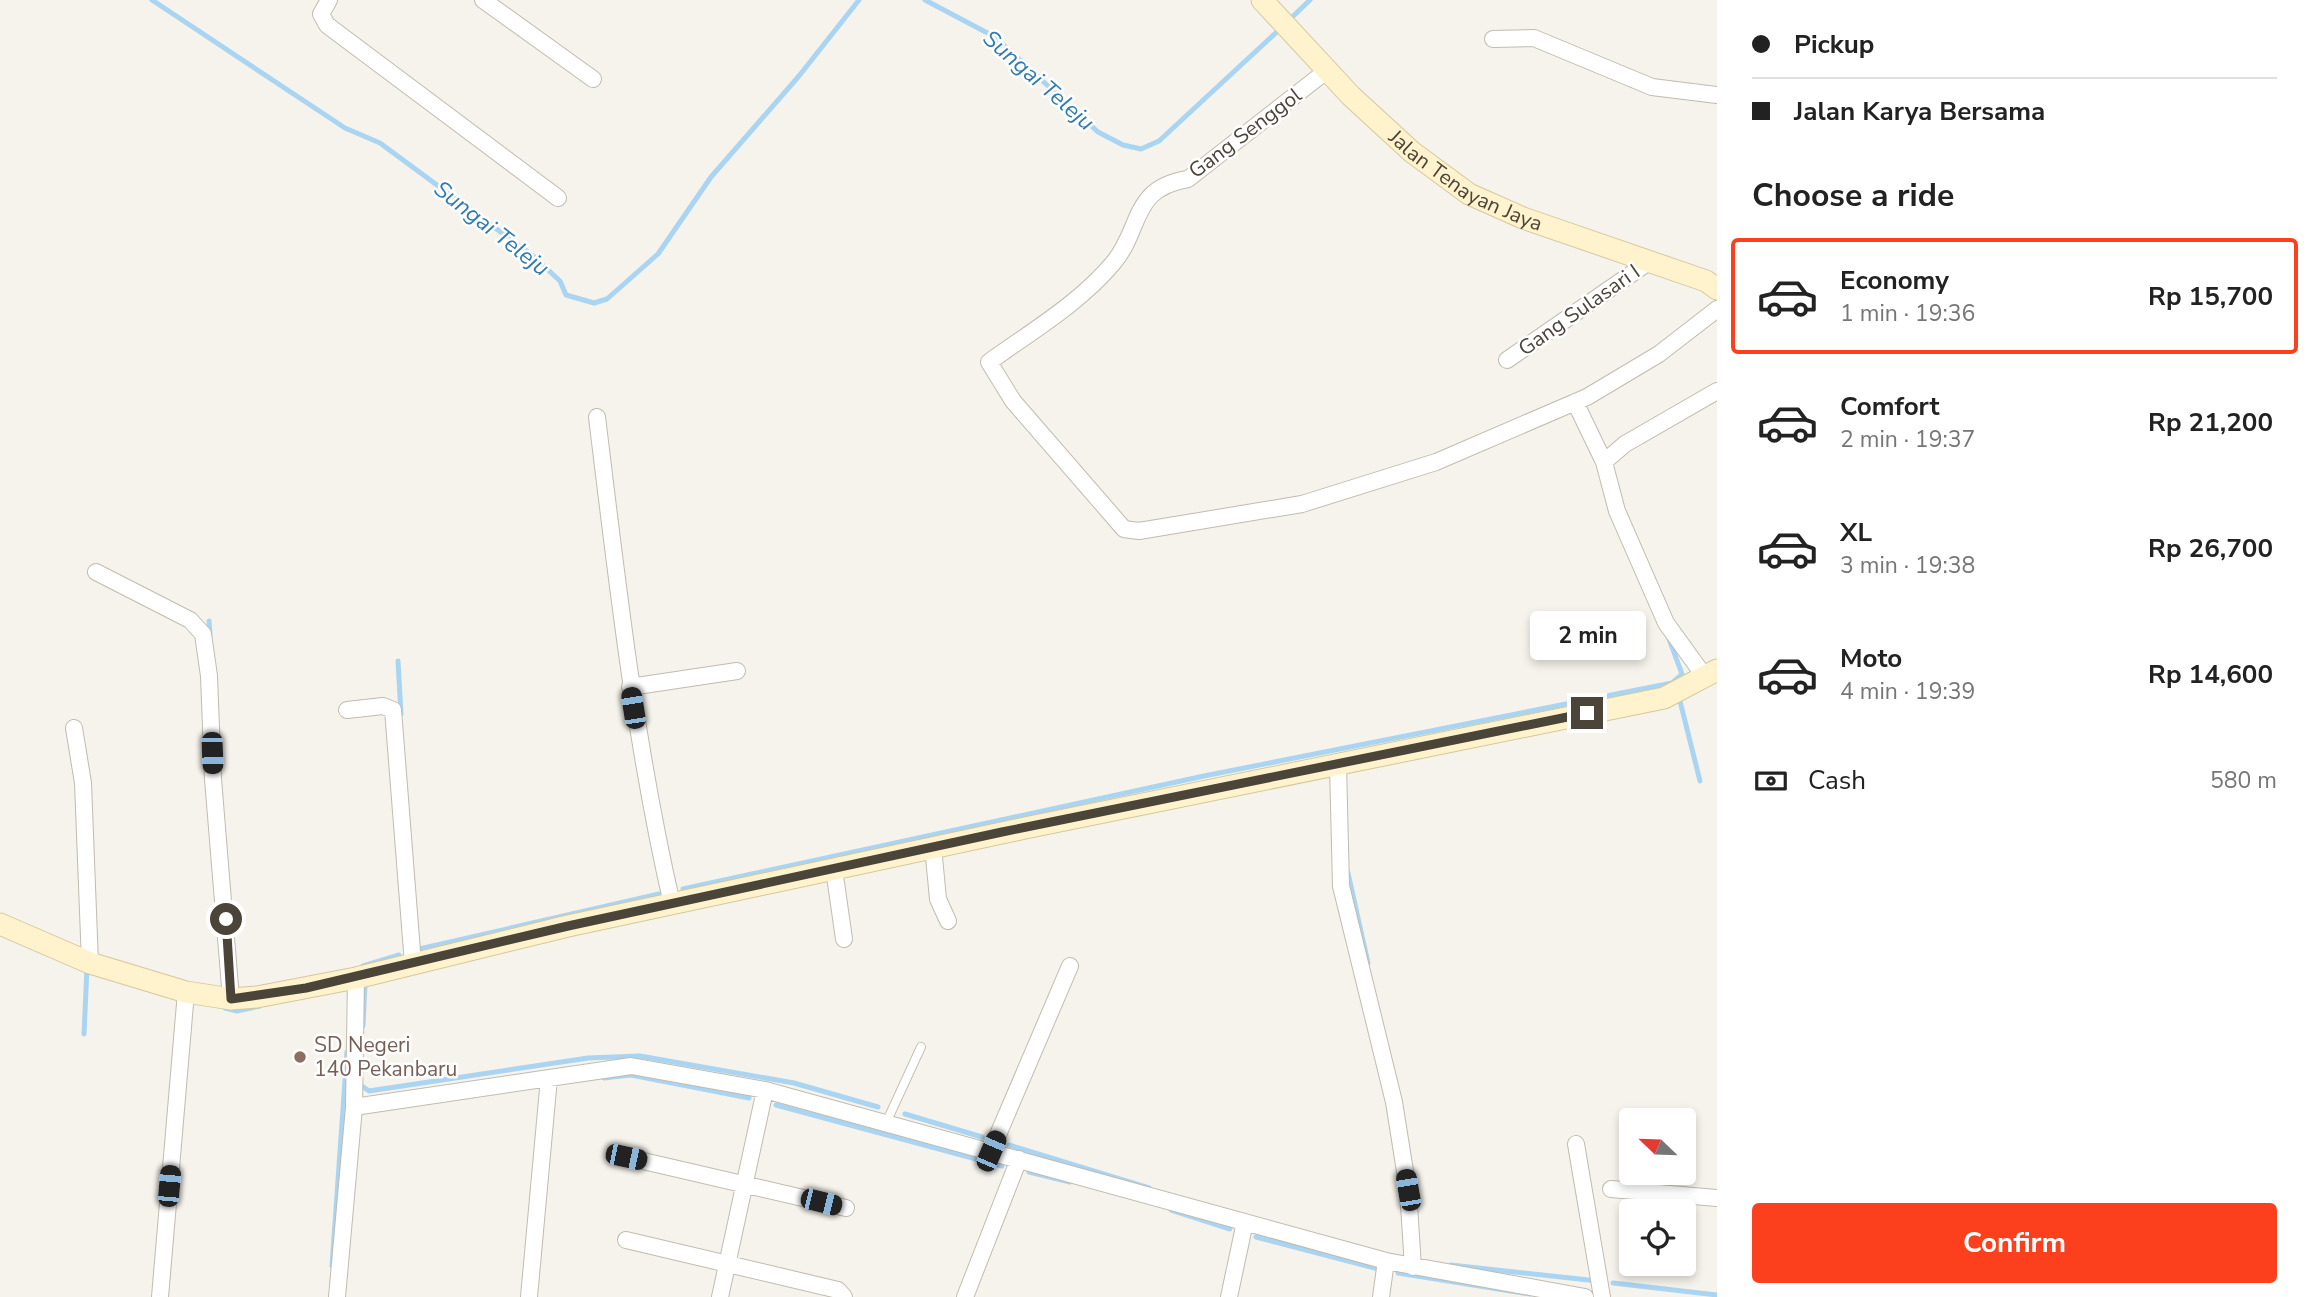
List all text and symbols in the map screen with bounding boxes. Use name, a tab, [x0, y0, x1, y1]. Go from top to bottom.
water label: Sungai Teleju	[976, 23, 1101, 138]
text: Pickup	[1794, 27, 1874, 62]
street label: Gang Senggol	[1183, 81, 1308, 185]
text: Jalan Karya Bersama	[1794, 94, 2045, 129]
street label: Jalan Tenayan Jaya	[1382, 123, 1546, 238]
water label: Sungai Teleju	[428, 174, 556, 283]
text: Choose a ride	[1752, 174, 1954, 217]
street label: Gang Sulasari I	[1513, 258, 1645, 362]
text: Economy	[1840, 263, 1949, 298]
icon: car	[1756, 265, 1819, 328]
text: Rp 15,700	[2148, 279, 2273, 314]
text: 1 min · 19:36	[1840, 298, 1975, 329]
text: Comfort	[1840, 389, 1940, 424]
icon: car	[1756, 391, 1819, 454]
text: Rp 21,200	[2148, 405, 2273, 440]
text: 2 min · 19:37	[1840, 424, 1975, 455]
text: XL	[1840, 515, 1872, 550]
icon: car	[1756, 517, 1819, 580]
text: Rp 26,700	[2148, 531, 2273, 566]
text: 3 min · 19:38	[1840, 550, 1975, 581]
callout: 2 min	[1529, 612, 1645, 660]
text: 2 min	[1558, 620, 1618, 651]
text: Moto	[1840, 641, 1902, 676]
icon: car	[1756, 643, 1819, 706]
text: Rp 14,600	[2148, 657, 2273, 692]
text: 4 min · 19:39	[1840, 676, 1975, 707]
car	[620, 686, 647, 730]
route end	[1571, 697, 1603, 729]
car	[201, 732, 224, 774]
icon: cash	[1752, 762, 1790, 800]
text: Cash	[1808, 763, 1866, 798]
text: 580 m	[2210, 765, 2277, 796]
route start	[210, 903, 242, 935]
place label: SD Negeri 140 Pekanbaru	[314, 1031, 457, 1083]
marker: SD Negeri 140 Pekanbaru	[292, 1049, 308, 1065]
north arrow	[1619, 1108, 1696, 1185]
map controls	[1619, 1108, 1696, 1276]
car	[974, 1128, 1009, 1174]
car	[604, 1142, 649, 1172]
car	[157, 1164, 182, 1208]
car	[1395, 1167, 1422, 1213]
car	[799, 1187, 844, 1217]
button: locate	[1619, 1199, 1696, 1276]
button: Confirm	[1752, 1203, 2277, 1283]

